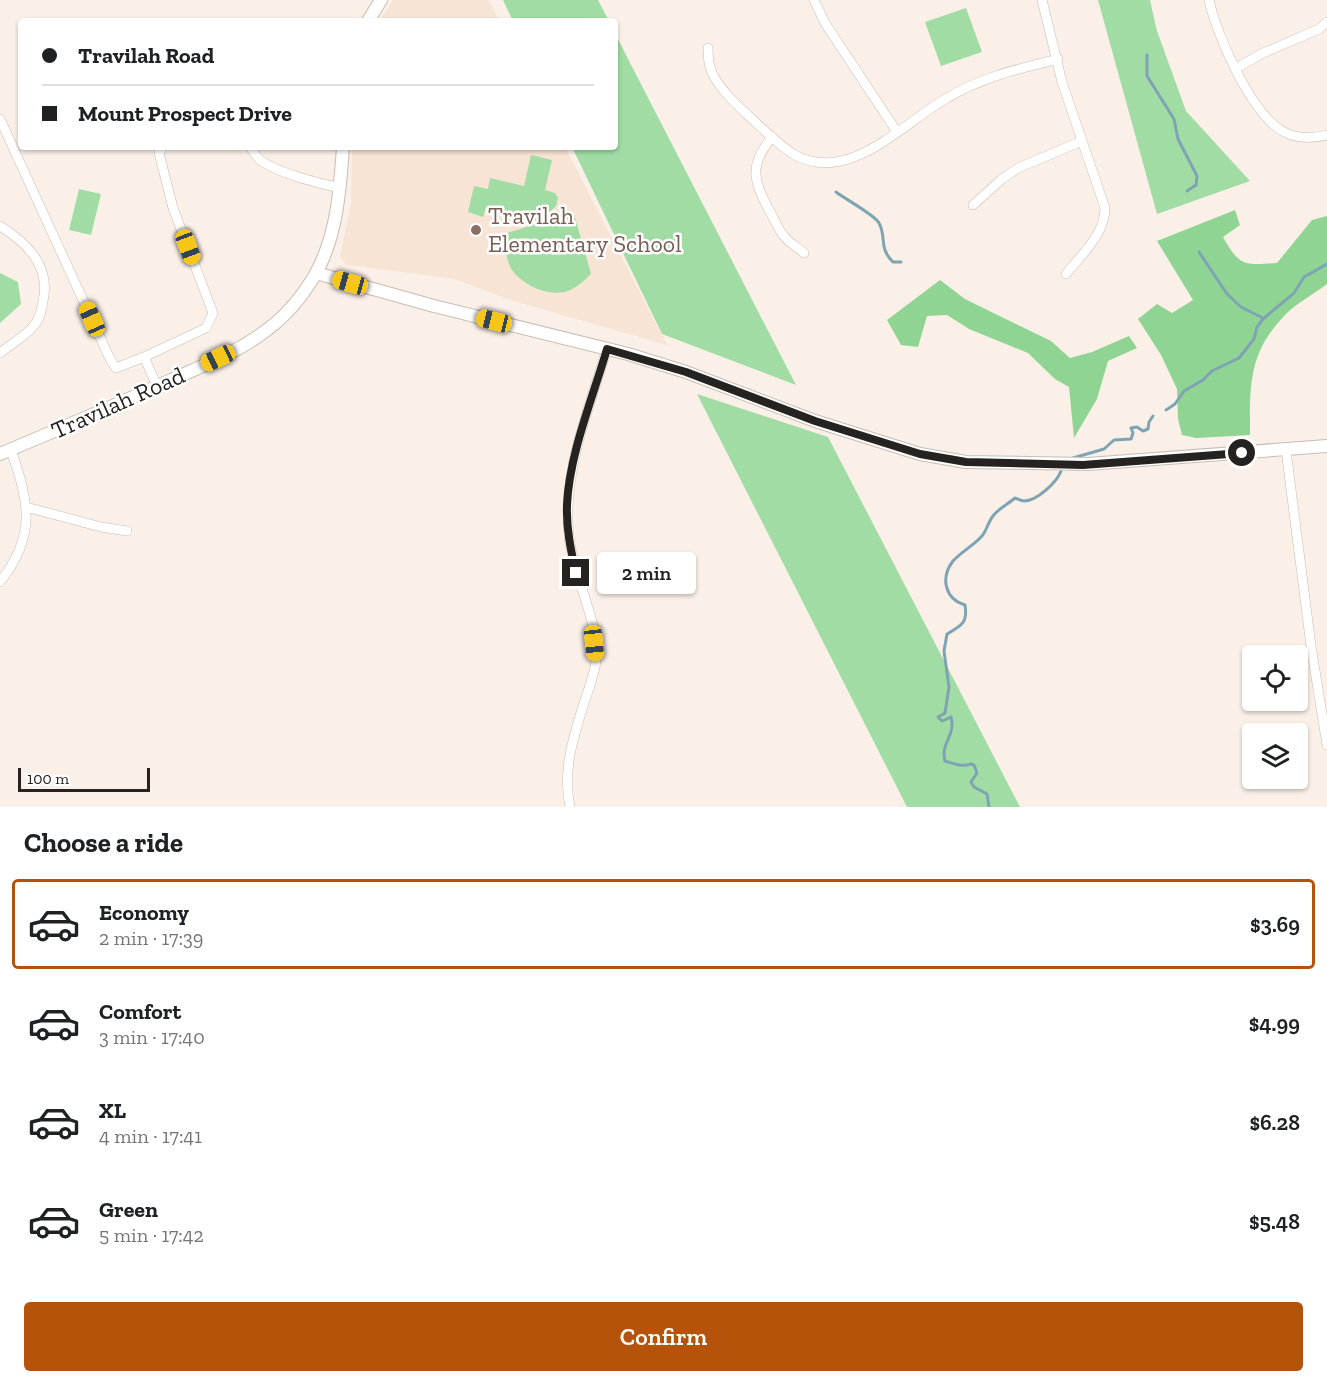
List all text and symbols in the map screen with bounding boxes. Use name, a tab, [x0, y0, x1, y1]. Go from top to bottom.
text: Travilah Road	[78, 42, 214, 69]
text: Mount Prospect Drive	[78, 100, 292, 127]
place label: Travilah Elementary School	[488, 201, 682, 258]
marker: Travilah Elementary School	[469, 223, 483, 237]
car	[173, 227, 203, 267]
car	[330, 269, 370, 297]
car	[76, 299, 108, 339]
car	[474, 308, 514, 334]
car	[198, 342, 238, 374]
street label: Travilah Road	[47, 360, 189, 445]
route start	[1228, 439, 1255, 466]
callout: 2 min	[597, 552, 696, 594]
route end	[562, 559, 589, 586]
text: 2 min	[622, 561, 671, 585]
car	[583, 624, 605, 662]
map controls	[1242, 645, 1308, 789]
button: locate	[1242, 645, 1308, 711]
button: layers	[1242, 723, 1308, 789]
scale bar	[18, 765, 150, 792]
text: 100 m	[27, 769, 69, 788]
text: Choose a ride	[24, 827, 183, 859]
icon: car	[27, 897, 81, 951]
text: Economy	[99, 899, 189, 926]
text: $3.69	[1250, 911, 1300, 938]
text: 2 min · 17:39	[99, 926, 203, 950]
icon: car	[27, 996, 81, 1050]
text: Comfort	[99, 998, 181, 1025]
text: $4.99	[1249, 1010, 1300, 1037]
text: 3 min · 17:40	[99, 1025, 205, 1049]
icon: car	[27, 1095, 81, 1149]
text: XL	[99, 1097, 126, 1124]
text: $6.28	[1249, 1109, 1300, 1136]
text: 4 min · 17:41	[99, 1124, 202, 1148]
icon: car	[27, 1194, 81, 1248]
text: Green	[99, 1196, 158, 1223]
text: $5.48	[1249, 1208, 1300, 1235]
text: 5 min · 17:42	[99, 1223, 204, 1247]
button: Confirm	[24, 1302, 1303, 1371]

